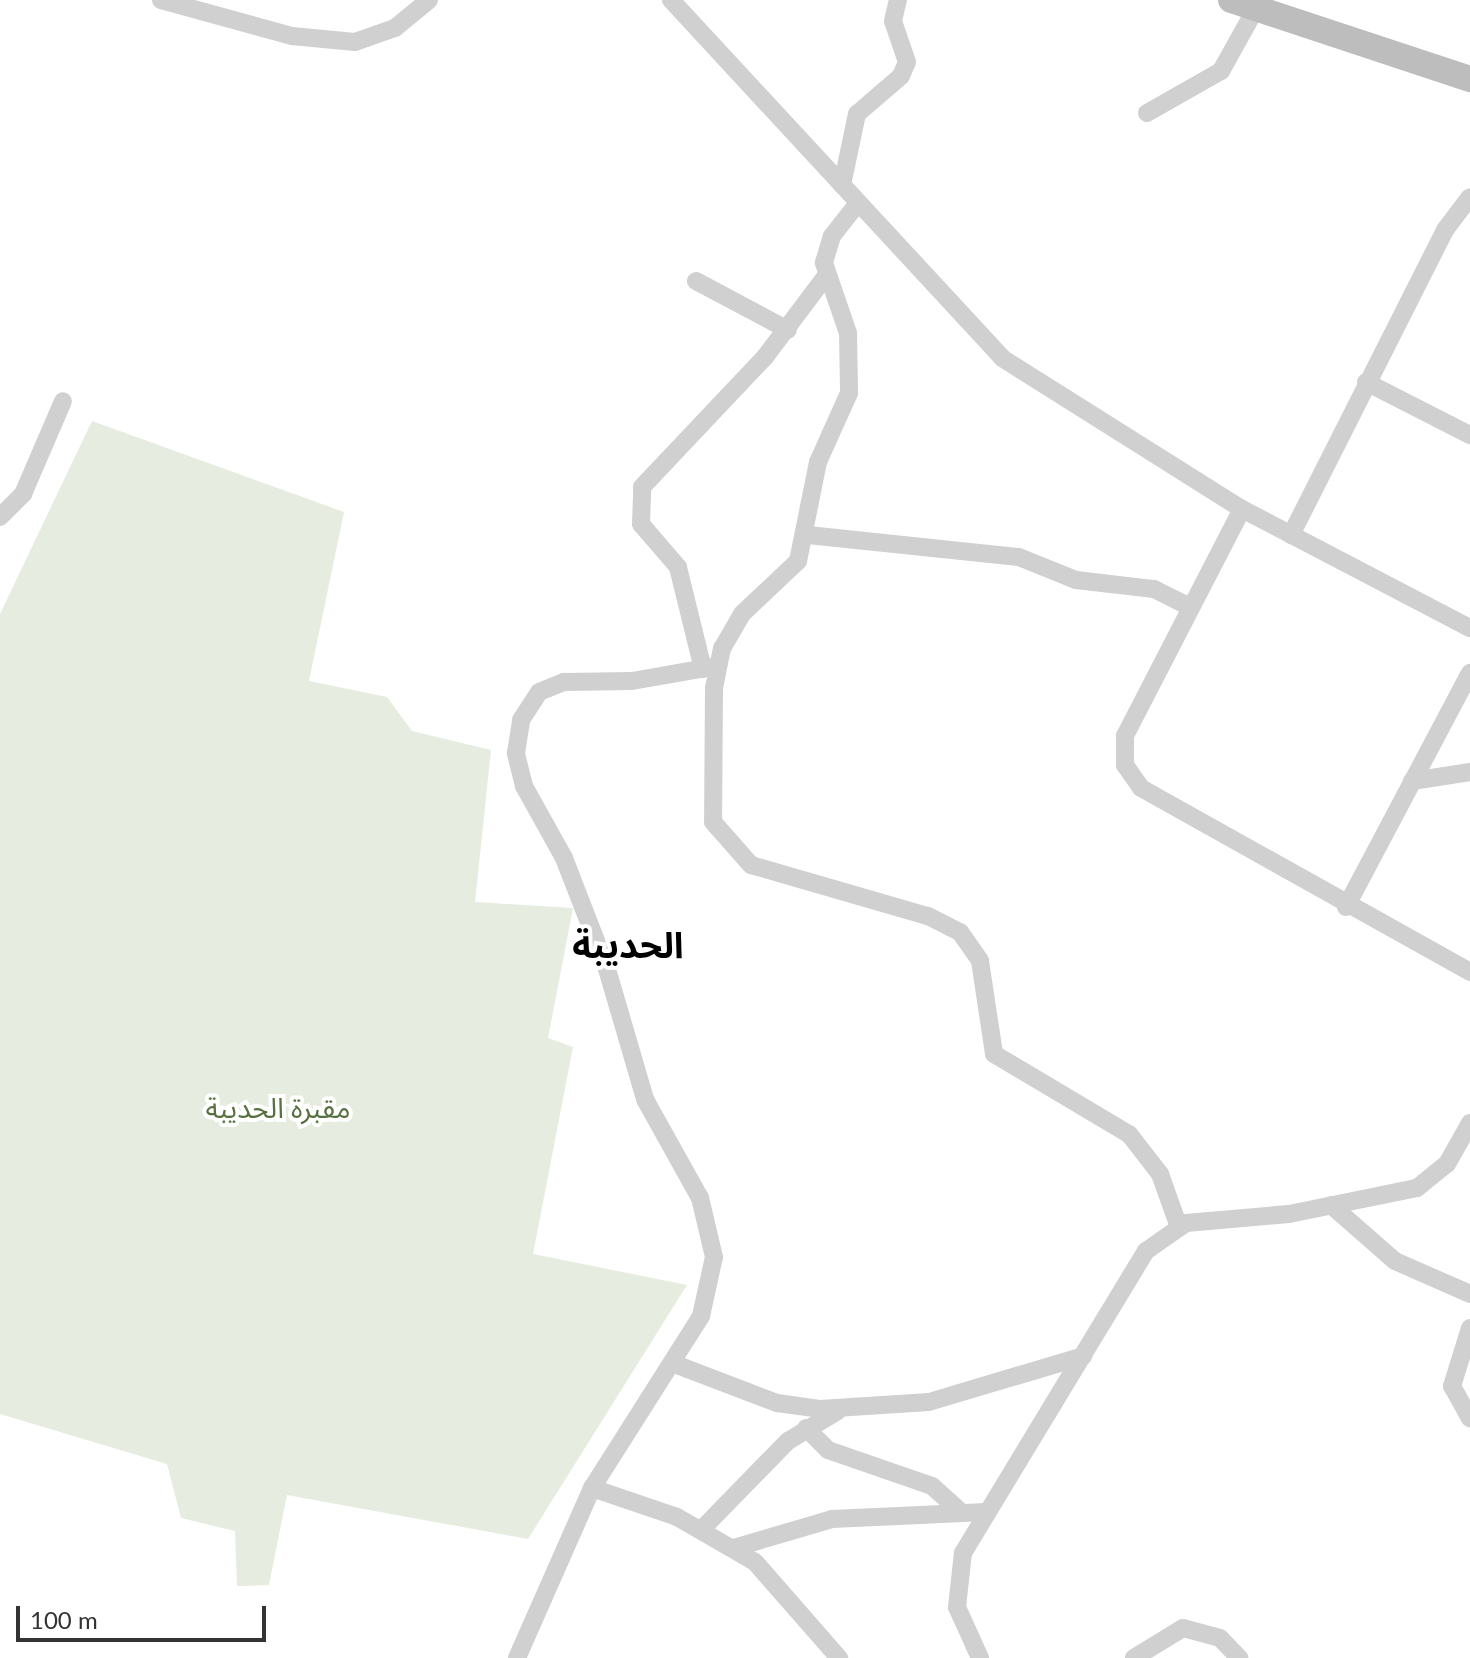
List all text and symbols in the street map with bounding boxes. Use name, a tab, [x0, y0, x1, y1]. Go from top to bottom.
district label: الحديبة	[572, 923, 684, 967]
park label: مقبرة الحديبة	[206, 1090, 350, 1124]
scale bar	[20, 1590, 270, 1640]
text: 100 m	[30, 1605, 98, 1634]

